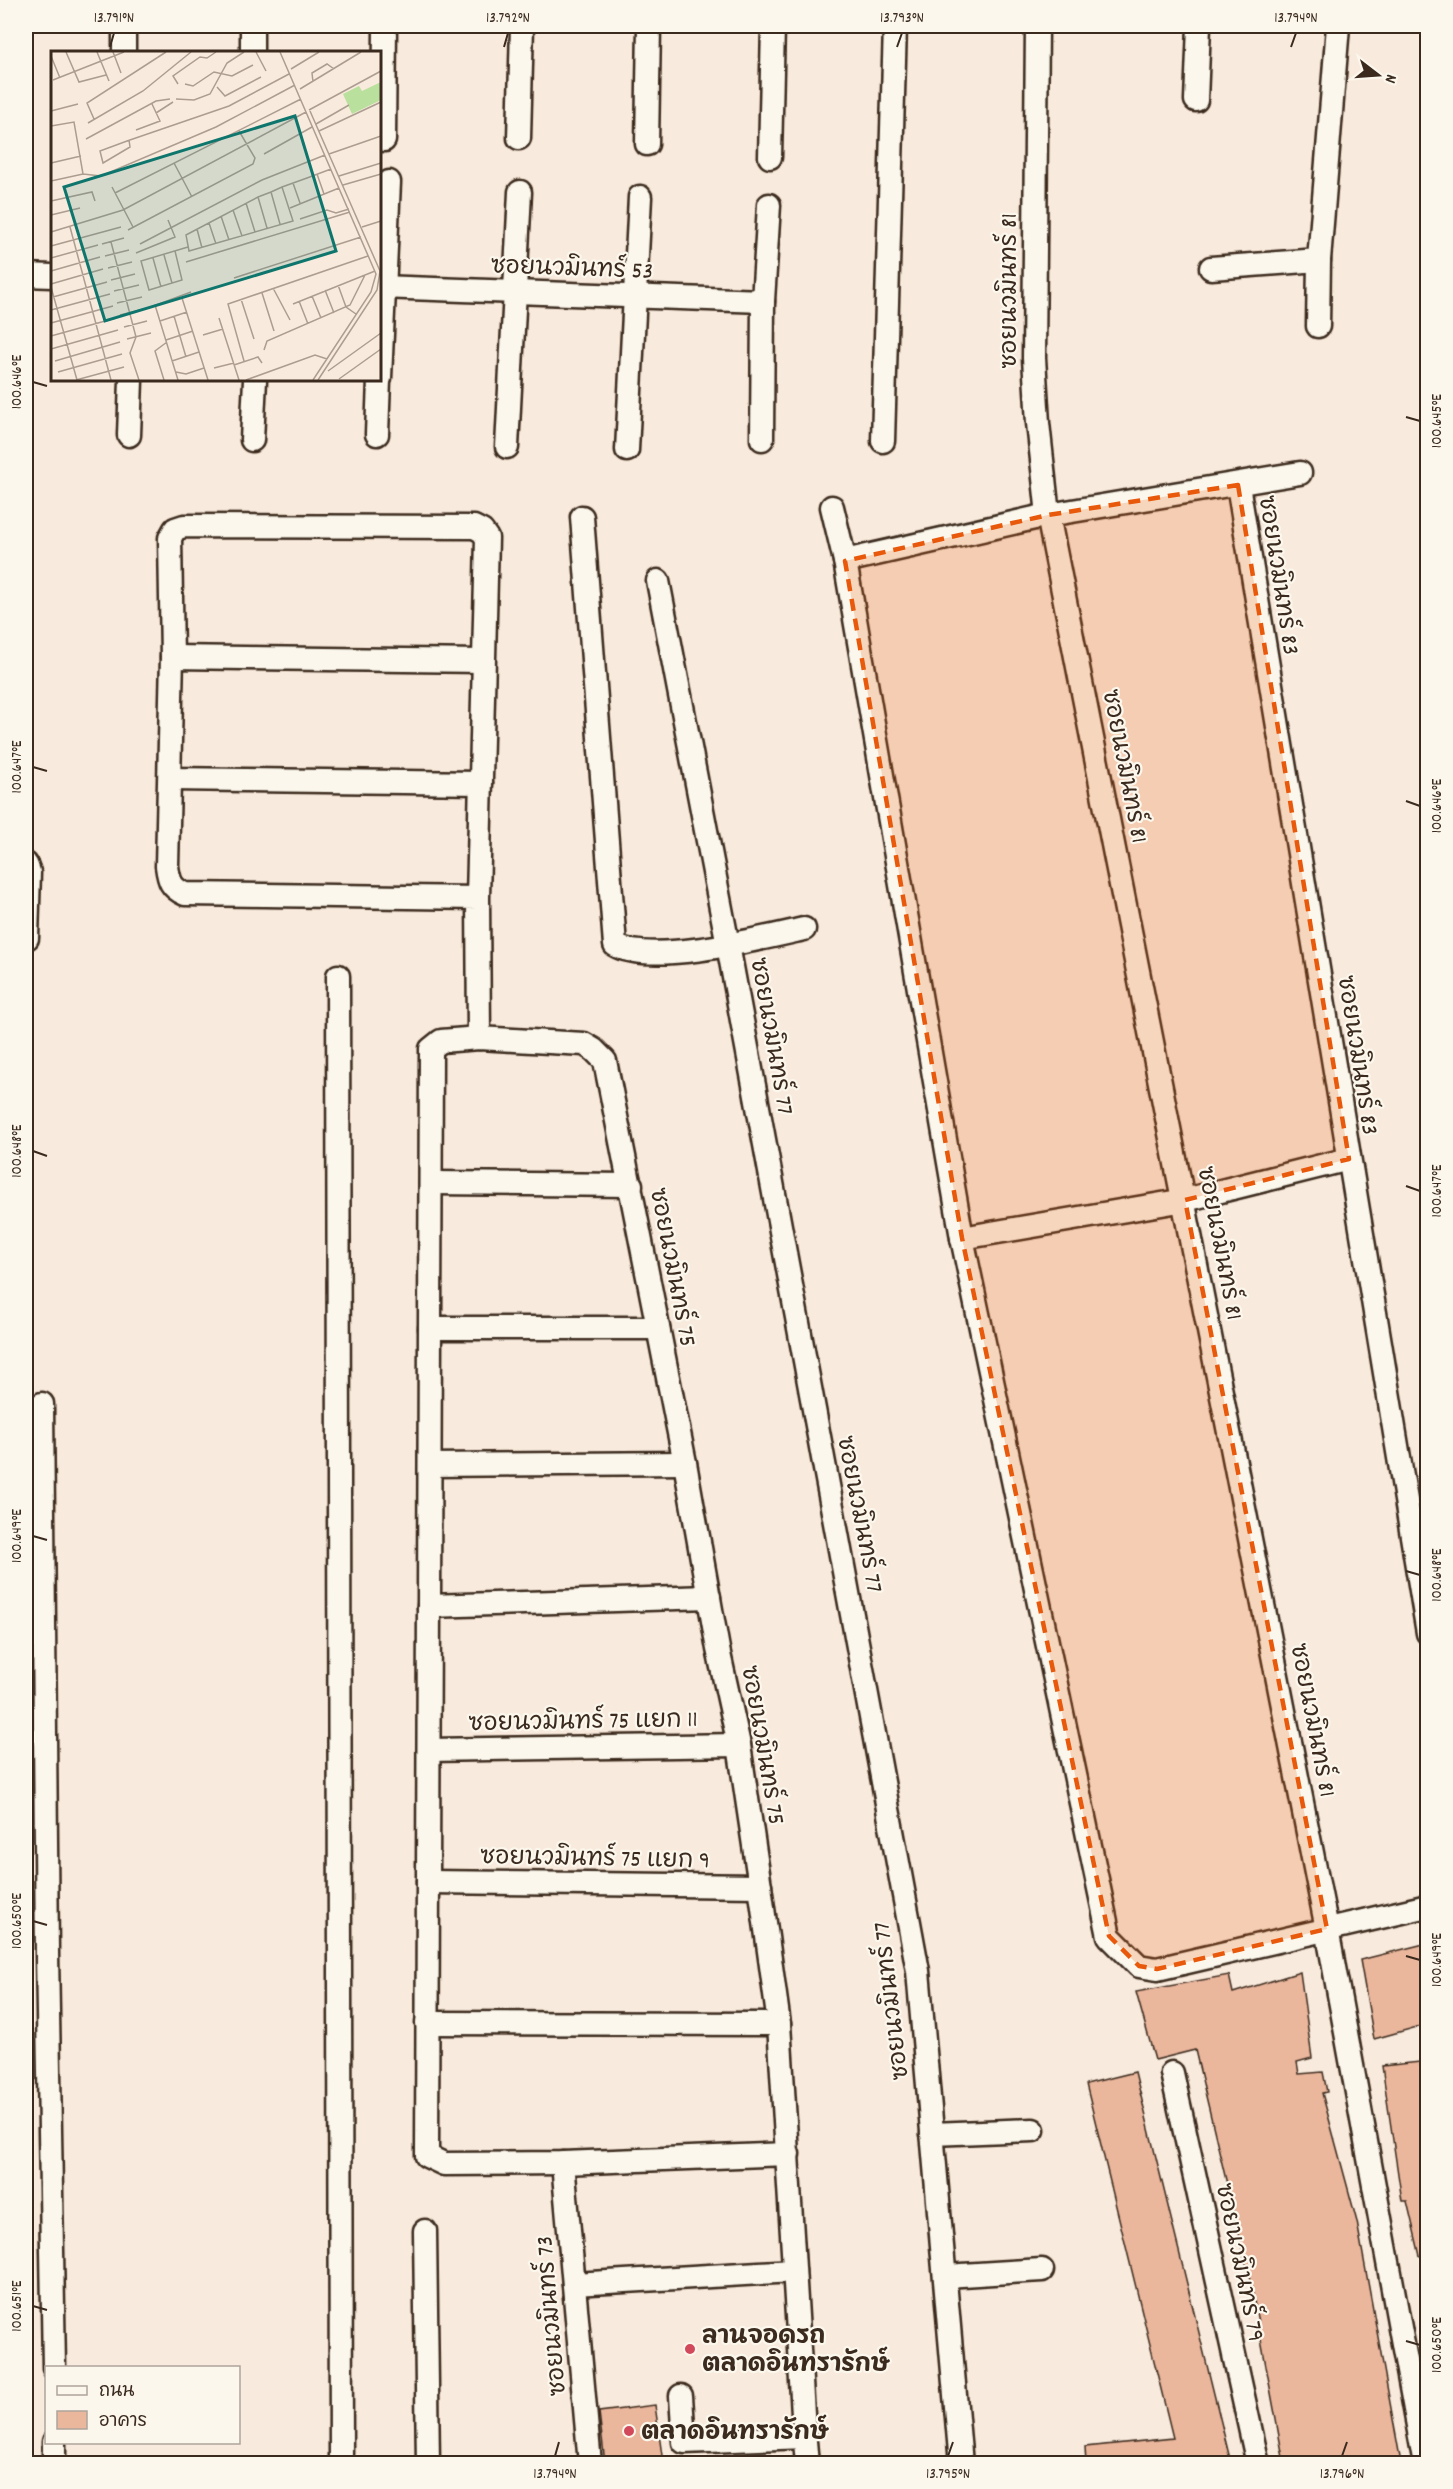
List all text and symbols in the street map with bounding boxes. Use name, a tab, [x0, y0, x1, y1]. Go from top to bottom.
text: 13.791°N	[94, 8, 134, 30]
text: 13.792°N	[486, 8, 530, 30]
text: 13.793°N	[880, 8, 924, 30]
text: 13.794°N	[1274, 8, 1318, 30]
north arrow	[1348, 45, 1408, 105]
inset map	[51, 51, 381, 381]
text: N	[1378, 72, 1402, 86]
street label: ซอยนวมินทร์ 81	[992, 213, 1028, 369]
street label: ซอยนวมินทร์ 53	[490, 248, 654, 290]
text: 100.646°E	[7, 354, 29, 409]
text: 100.645°E	[1427, 394, 1449, 448]
street label: ซอยนวมินทร์ 83	[1248, 493, 1308, 658]
street label: ซอยนวมินทร์ 81	[1092, 687, 1157, 846]
text: 100.647°E	[7, 740, 29, 794]
text: 100.646°E	[1427, 778, 1449, 833]
street label: ซอยนวมินทร์ 77	[739, 955, 803, 1118]
street label: ซอยนวมินทร์ 83	[1327, 973, 1387, 1138]
text: 100.648°E	[7, 1124, 29, 1178]
street label: ซอยนวมินทร์ 81	[1187, 1164, 1252, 1323]
text: 100.647°E	[1427, 1164, 1449, 1218]
street label: ซอยนวมินทร์ 75	[639, 1185, 705, 1350]
street label: ซอยนวมินทร์ 77	[826, 1433, 892, 1596]
text: 100.649°E	[7, 1509, 29, 1563]
text: 100.648°E	[1427, 1548, 1449, 1602]
street label: ซอยนวมินทร์ 81	[1280, 1641, 1345, 1800]
street label: ซอยนวมินทร์ 75	[730, 1663, 794, 1828]
street label: ซอยนวมินทร์ 75 แยก 11	[468, 1702, 698, 1742]
street label: ซอยนวมินทร์ 75 แยก 9	[480, 1839, 710, 1879]
text: 100.650°E	[7, 1893, 29, 1949]
street label: ซอยนวมินทร์ 77	[864, 1920, 920, 2082]
text: 100.649°E	[1427, 1933, 1449, 1987]
street label: ซอยนวมินทร์ 79	[1205, 2180, 1273, 2345]
street label: ซอยนวมินทร์ 73	[527, 2234, 577, 2397]
text: 100.651°E	[7, 2280, 29, 2332]
text: 100.650°E	[1427, 2317, 1449, 2373]
place label: ลานจอดรถ ตลาดอินทรารักษ์	[702, 2321, 891, 2383]
marker: ลานจอดรถ ตลาดอินทรารักษ์	[683, 2342, 697, 2356]
legend	[45, 2366, 240, 2444]
text: ถนน	[99, 2380, 134, 2405]
text: อาคาร	[99, 2410, 147, 2435]
place label: ตลาดอินทรารักษ์	[641, 2414, 830, 2451]
marker: ตลาดอินทรารักษ์	[622, 2424, 636, 2438]
text: 13.794°N	[533, 2464, 577, 2486]
text: 13.795°N	[926, 2464, 970, 2486]
text: 13.796°N	[1320, 2464, 1364, 2486]

